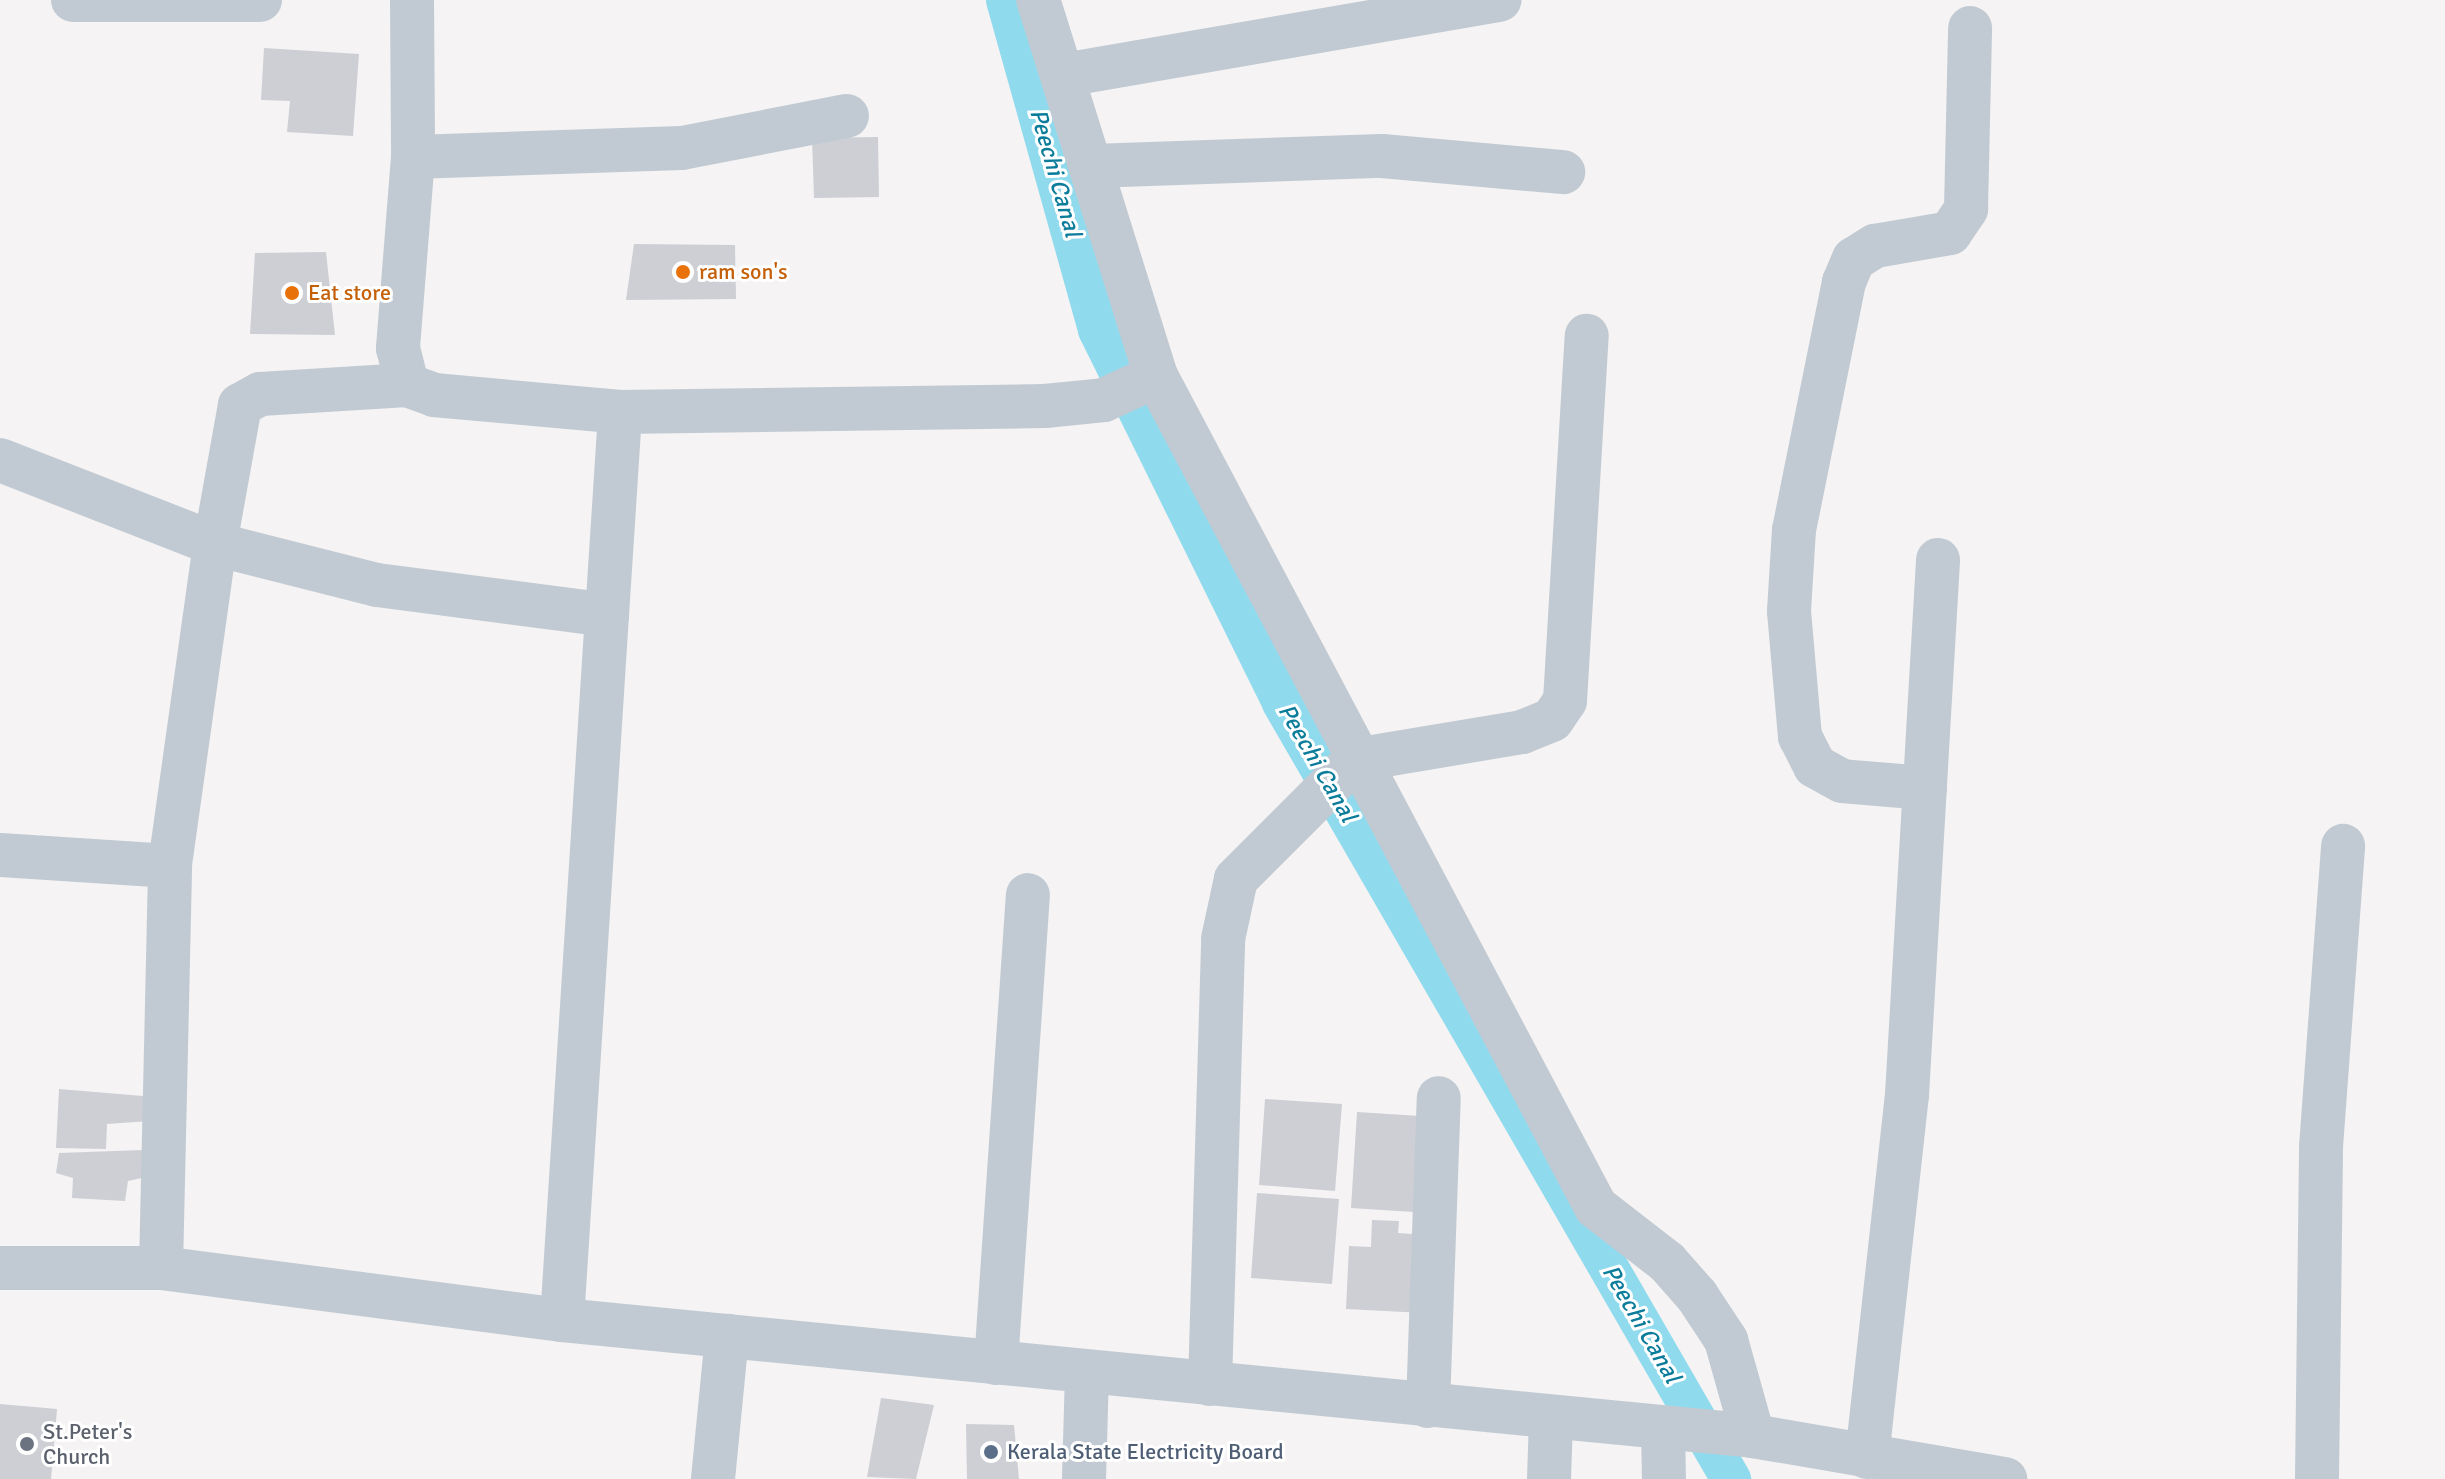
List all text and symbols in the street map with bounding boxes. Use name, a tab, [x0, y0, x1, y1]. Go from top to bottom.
water label: Peechi Canal	[1023, 106, 1087, 240]
place label: ram son's	[699, 259, 788, 285]
marker: ram son's	[674, 263, 692, 281]
place label: Eat store	[308, 280, 391, 306]
marker: Eat store	[283, 284, 301, 302]
water label: Peechi Canal	[1272, 699, 1362, 827]
water label: Peechi Canal	[1596, 1260, 1686, 1388]
place label: St.Peter's Church	[43, 1418, 132, 1470]
marker: St.Peter's Church	[18, 1435, 36, 1453]
place label: Kerala State Electricity Board	[1007, 1439, 1284, 1465]
marker: Kerala State Electricity Board	[982, 1443, 1000, 1461]

